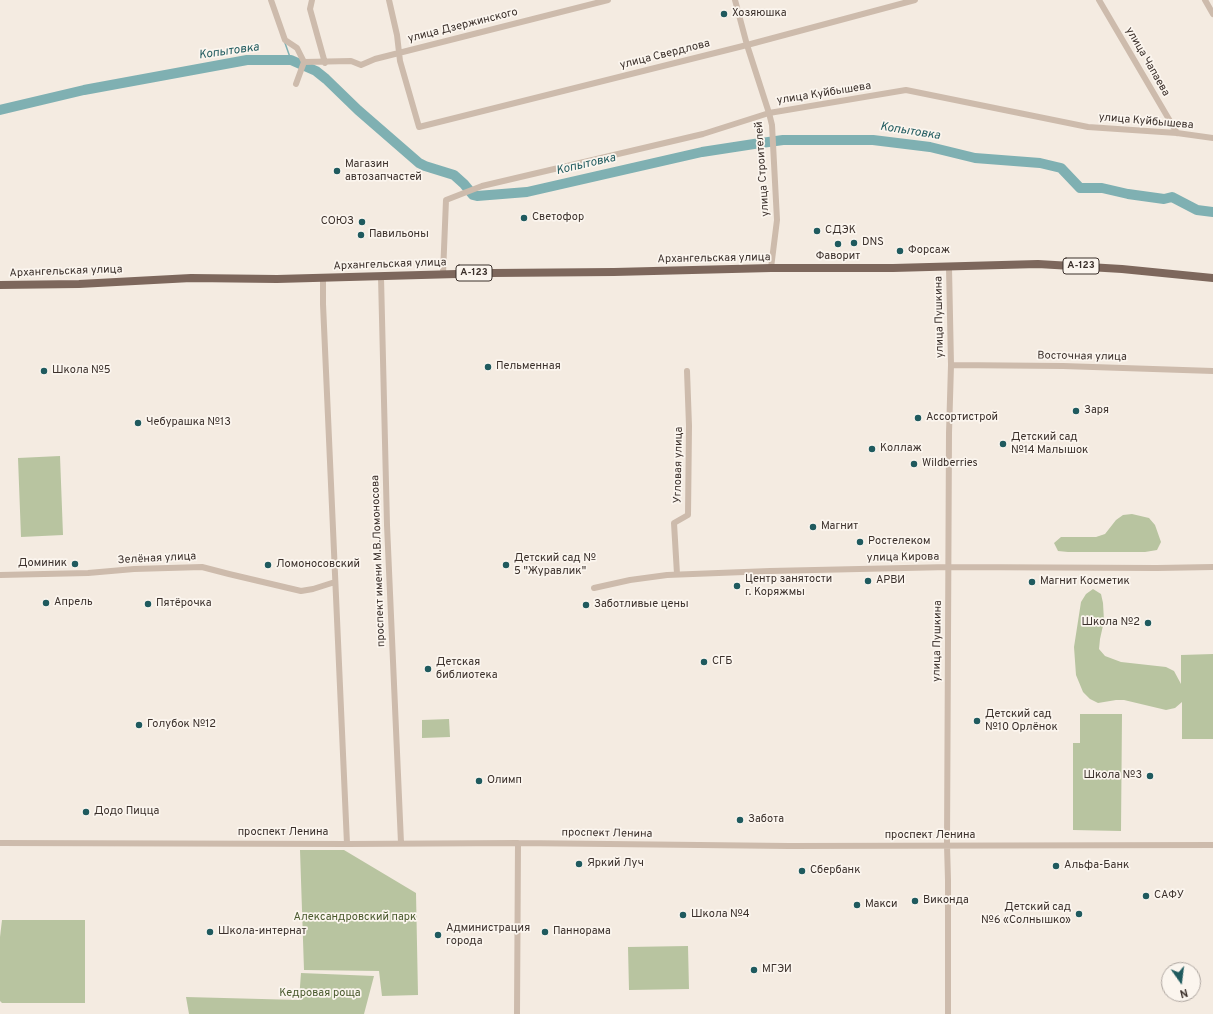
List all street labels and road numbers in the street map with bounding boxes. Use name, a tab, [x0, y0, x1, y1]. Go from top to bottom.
street label: улица Дзержинского	[407, 6, 519, 46]
street label: улица Чапаева	[1122, 25, 1172, 99]
street label: улица Свердлова	[619, 37, 711, 73]
street label: улица Куйбышева	[776, 80, 872, 108]
street label: улица Куйбышева	[1098, 111, 1194, 133]
street label: улица Строителей	[753, 121, 773, 217]
street label: Архангельская улица	[657, 251, 771, 267]
street label: Архангельская улица	[333, 256, 447, 274]
road number: А-123	[1063, 258, 1099, 274]
street label: Архангельская улица	[9, 263, 123, 281]
road number: А-123	[456, 265, 492, 281]
street label: улица Пушкина	[933, 276, 947, 358]
street label: Восточная улица	[1037, 350, 1127, 364]
street label: Угловая улица	[672, 427, 686, 503]
street label: проспект имени М.В.Ломоносова	[369, 475, 389, 647]
street label: Зелёная улица	[117, 550, 197, 568]
street label: улица Кирова	[867, 551, 939, 565]
street label: улица Пушкина	[931, 600, 945, 682]
street label: проспект Ленина	[238, 826, 328, 840]
street label: проспект Ленина	[562, 827, 652, 841]
street label: проспект Ленина	[885, 829, 975, 843]

